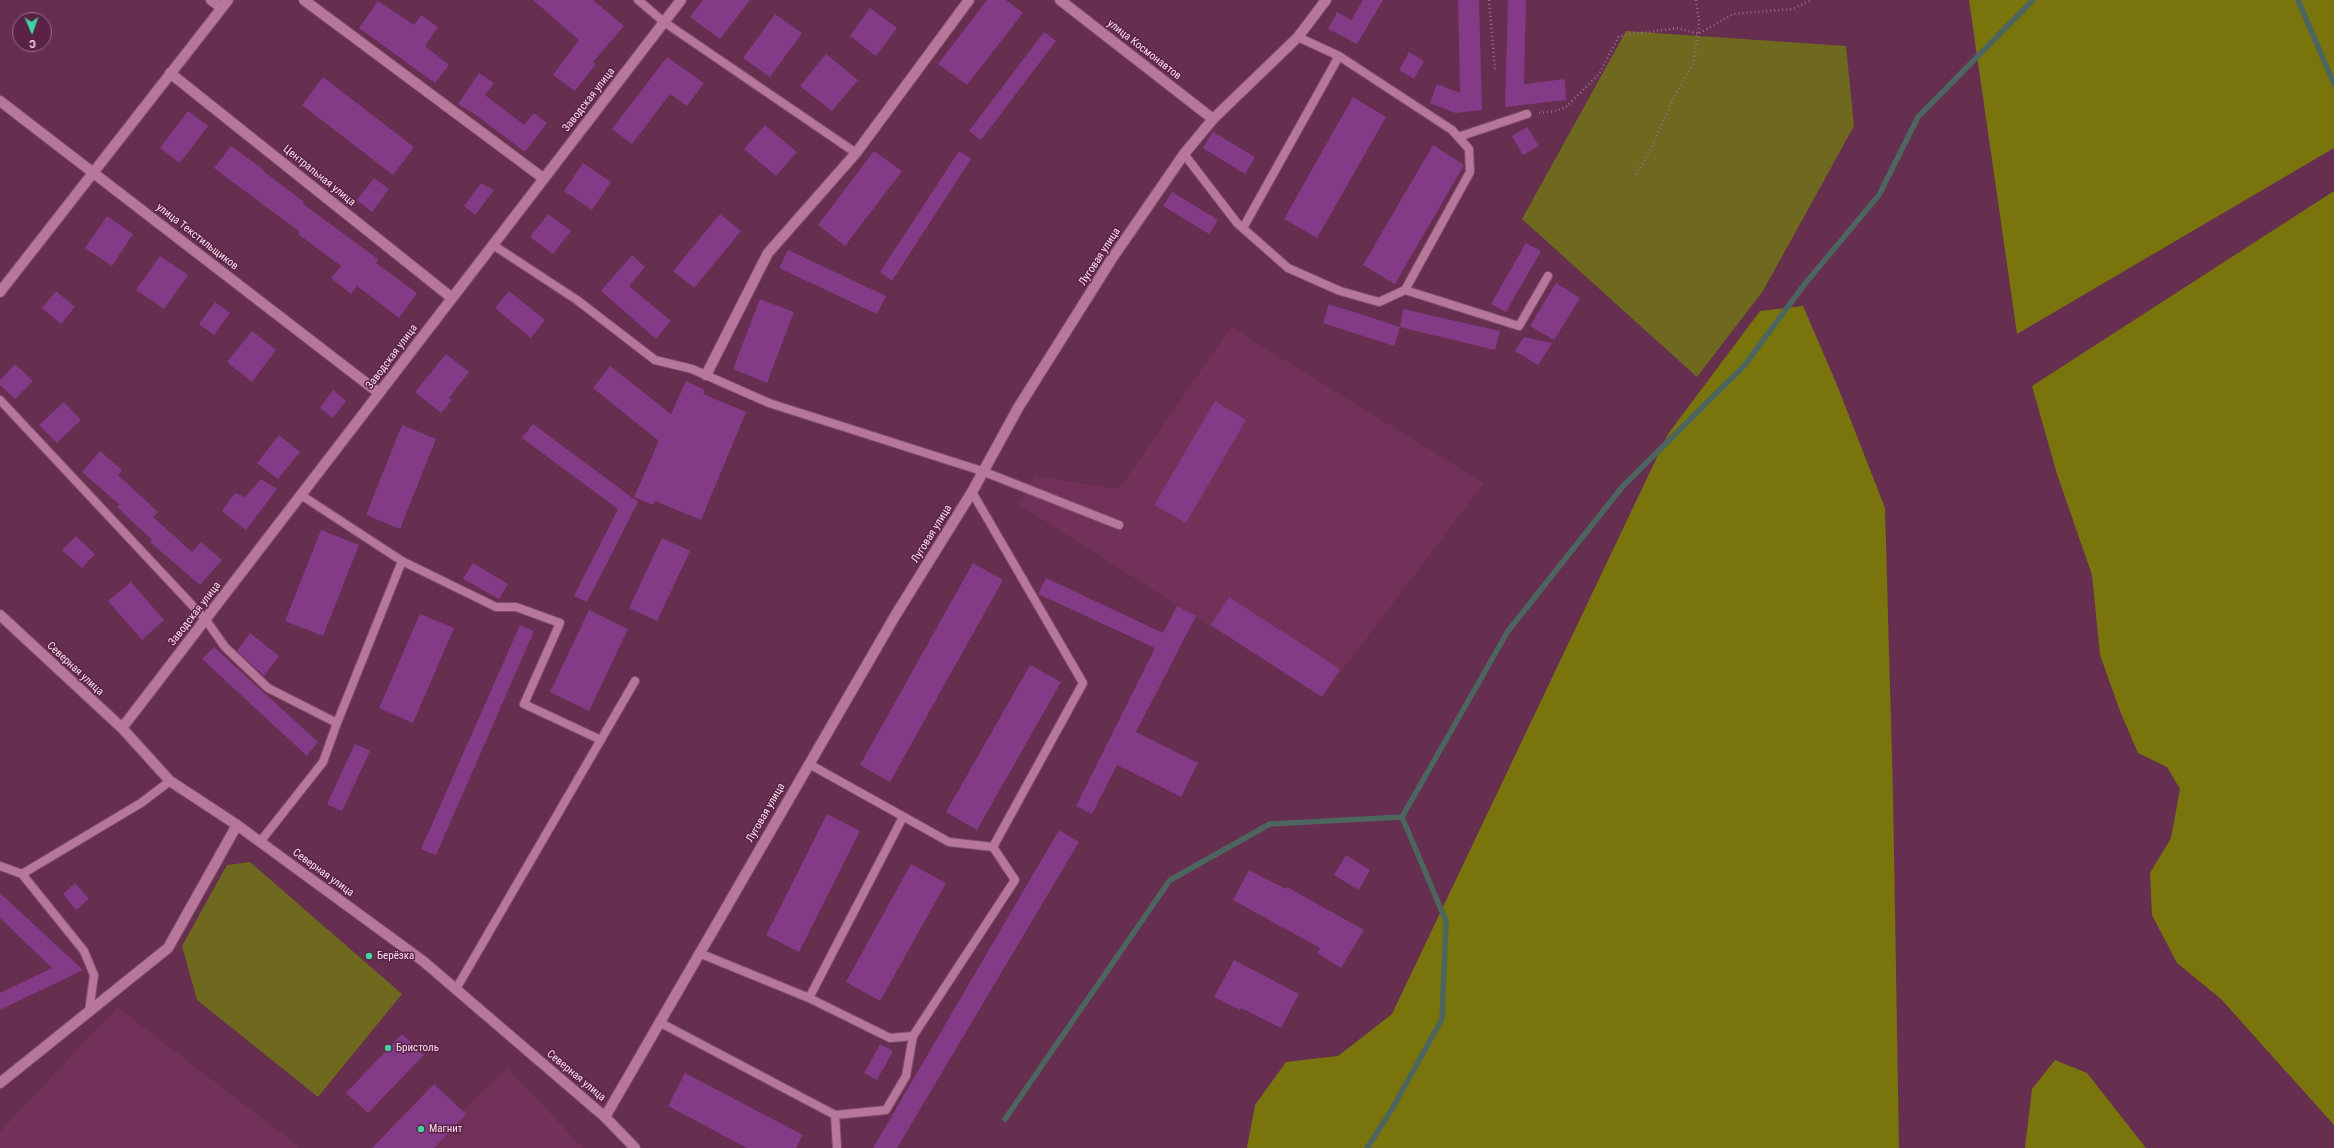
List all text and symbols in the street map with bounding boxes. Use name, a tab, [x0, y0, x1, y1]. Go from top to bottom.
north arrow	[12, 12, 52, 52]
street label: улица Космонавтов	[1104, 17, 1184, 83]
text: С	[29, 37, 36, 50]
street label: Заводская улица	[560, 65, 618, 135]
street label: Центральная улица	[280, 143, 358, 209]
street label: улица Текстильщиков	[153, 201, 241, 273]
street label: Луговая улица	[1076, 226, 1124, 288]
street label: Заводская улица	[363, 322, 421, 392]
street label: Луговая улица	[909, 502, 955, 566]
street label: Заводская улица	[166, 579, 224, 649]
street label: Северная улица	[44, 639, 106, 699]
street label: Луговая улица	[744, 781, 788, 845]
street label: Северная улица	[290, 846, 356, 900]
place label: Берёзка	[377, 949, 414, 963]
marker: Берёзка	[364, 951, 374, 961]
place label: Бристоль	[396, 1041, 439, 1055]
marker: Бристоль	[383, 1043, 393, 1053]
street label: Северная улица	[544, 1048, 608, 1104]
place label: Магнит	[429, 1122, 463, 1136]
marker: Магнит	[416, 1124, 426, 1134]

